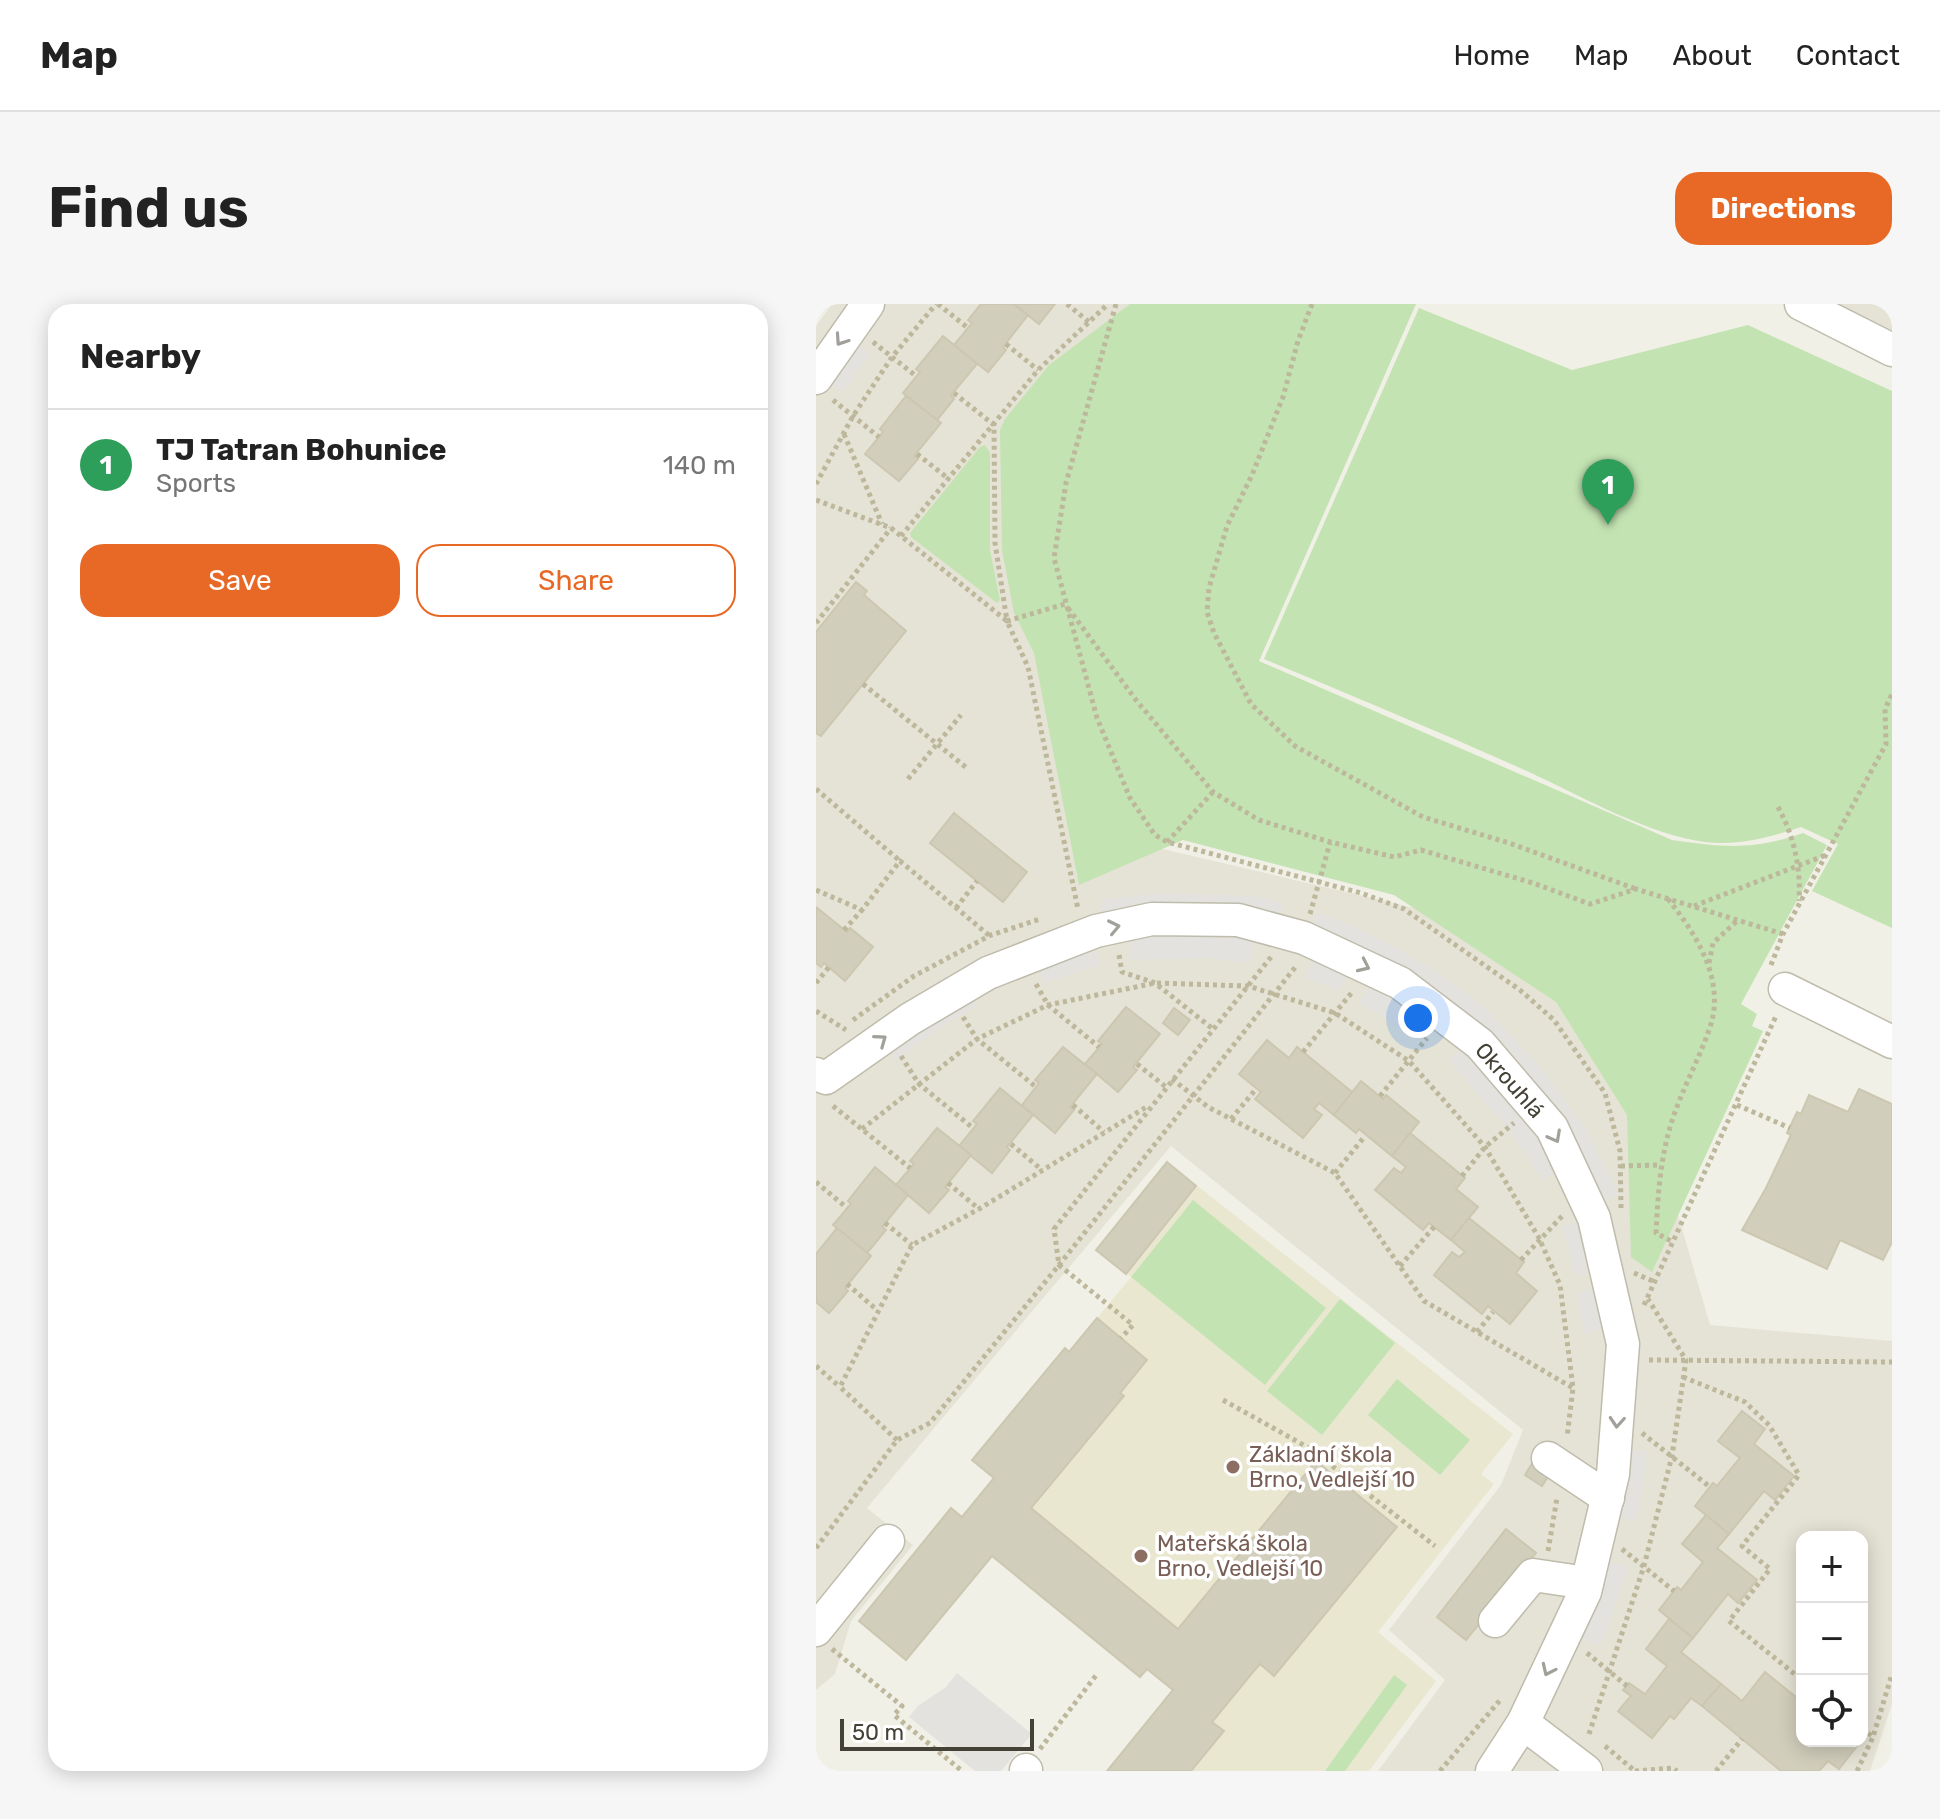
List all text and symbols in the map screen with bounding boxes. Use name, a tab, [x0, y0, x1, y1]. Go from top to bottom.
text: Map	[40, 32, 118, 78]
text: Home	[1453, 39, 1530, 72]
text: Map	[1574, 39, 1628, 72]
text: About	[1672, 39, 1752, 72]
text: Contact	[1796, 39, 1900, 72]
button: Directions	[1675, 172, 1892, 245]
text: Find us	[48, 175, 249, 241]
one-way arrow	[836, 332, 851, 346]
text: Nearby	[80, 336, 201, 377]
text: TJ Tatran Bohunice	[156, 432, 447, 468]
text: 1	[100, 450, 112, 481]
text: 140 m	[663, 450, 736, 481]
pin: 1	[1582, 459, 1634, 525]
text: Sports	[156, 468, 236, 499]
button: Save	[80, 544, 400, 617]
button: Share	[416, 544, 736, 617]
one-way arrow	[1106, 919, 1120, 936]
one-way arrow	[1356, 956, 1370, 972]
your location	[1398, 998, 1438, 1038]
one-way arrow	[872, 1035, 886, 1049]
street label: Okrouhlá	[1470, 1037, 1550, 1124]
one-way arrow	[1546, 1128, 1561, 1143]
one-way arrow	[1609, 1416, 1626, 1429]
place label: Základní škola Brno, Vedlejší 10	[1249, 1441, 1415, 1493]
marker: Základní škola Brno, Vedlejší 10	[1224, 1458, 1242, 1476]
place label: Mateřská škola Brno, Vedlejší 10	[1157, 1530, 1323, 1582]
map controls	[1796, 1531, 1868, 1747]
button: +	[1796, 1531, 1868, 1603]
marker: Mateřská škola Brno, Vedlejší 10	[1132, 1547, 1150, 1565]
button: −	[1796, 1603, 1868, 1675]
one-way arrow	[1542, 1662, 1558, 1677]
button: locate	[1796, 1675, 1868, 1747]
scale bar	[840, 1715, 1034, 1751]
text: 50 m	[852, 1719, 904, 1746]

